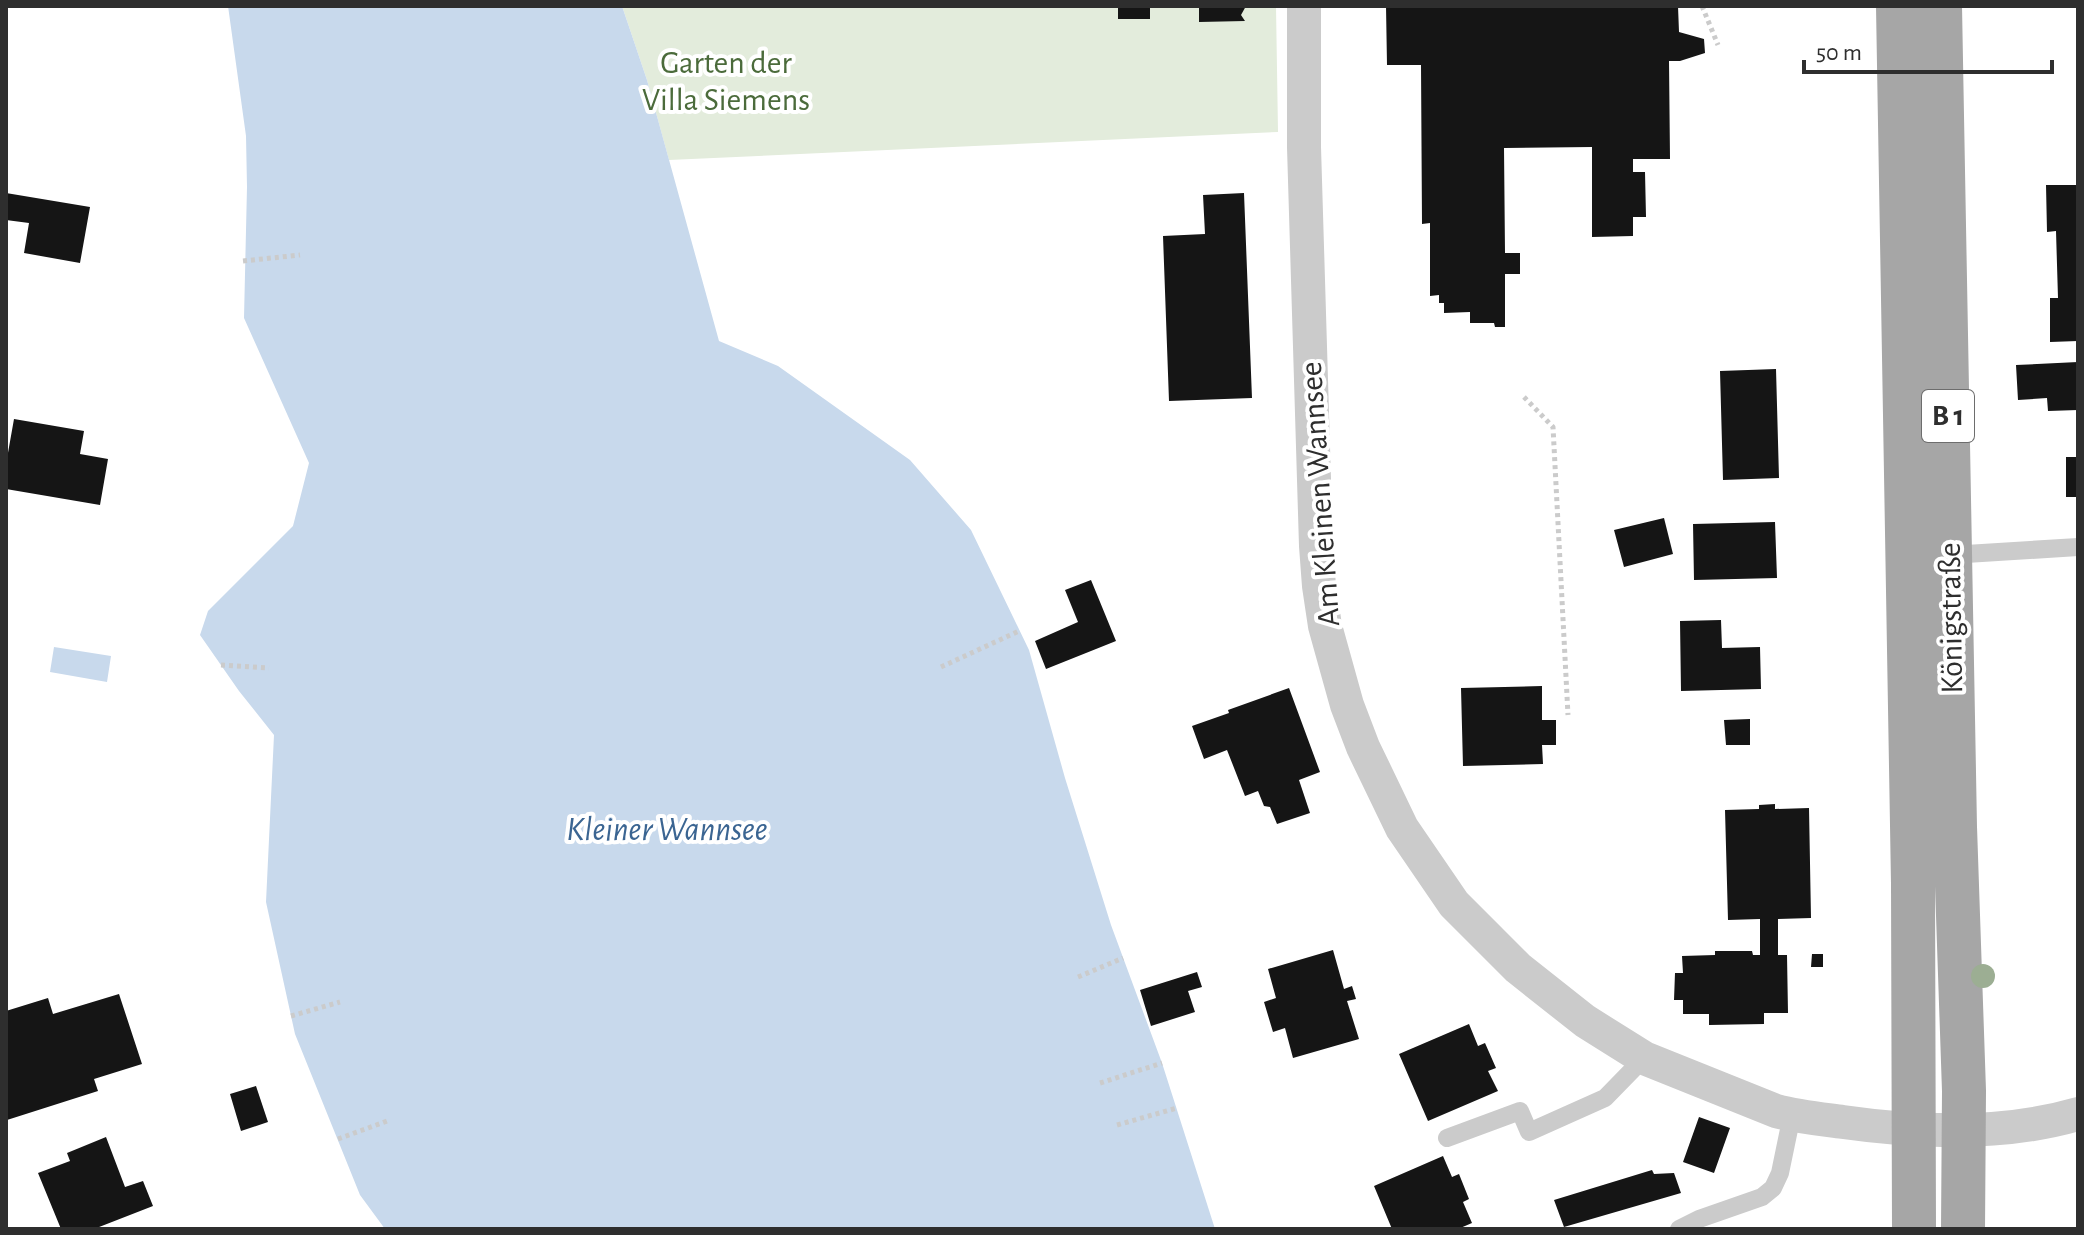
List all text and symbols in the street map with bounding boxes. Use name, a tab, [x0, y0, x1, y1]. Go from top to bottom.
scale bar	[1804, 24, 2052, 74]
text: 50 m	[1816, 41, 1862, 65]
park label: Garten der Villa Siemens	[642, 47, 810, 116]
street label: Am Kleinen Wannsee	[1295, 361, 1345, 627]
road number: B 1	[1922, 390, 1974, 442]
street label: Königstraße	[1934, 542, 1968, 694]
water label: Kleiner Wannsee	[566, 813, 768, 847]

